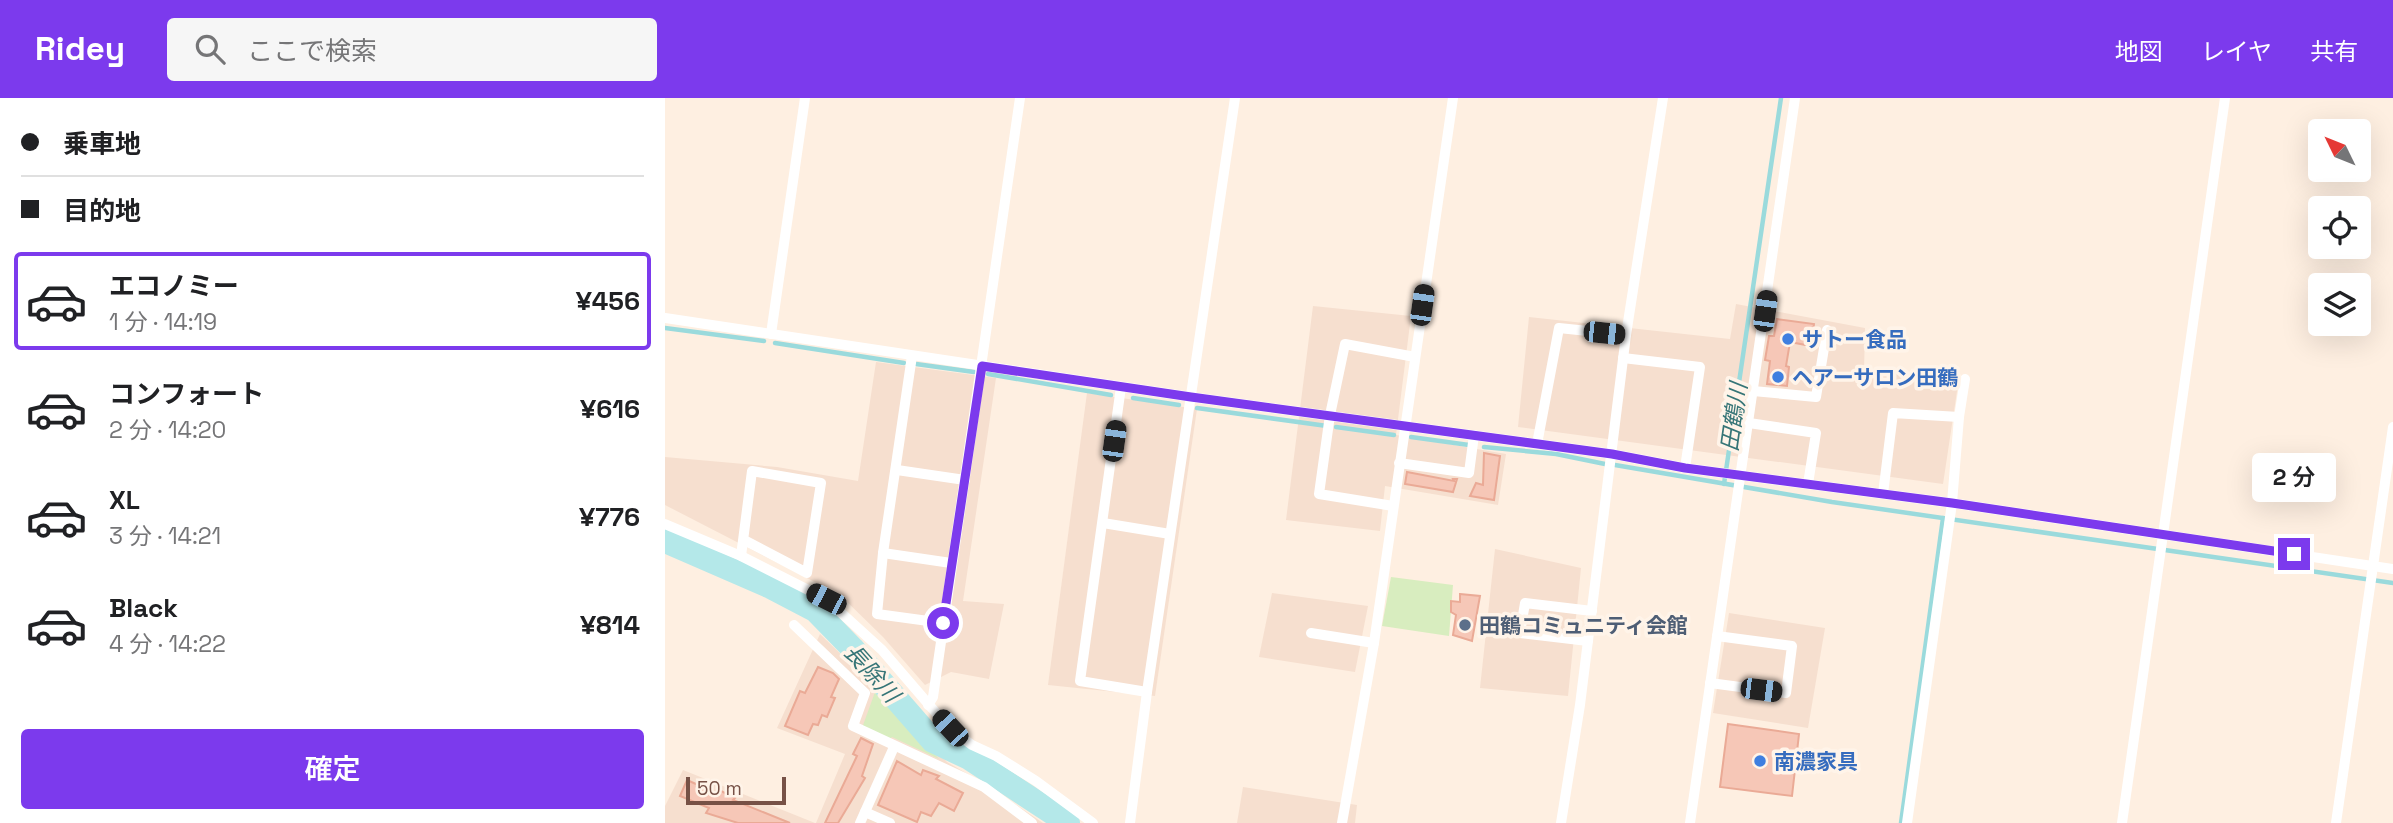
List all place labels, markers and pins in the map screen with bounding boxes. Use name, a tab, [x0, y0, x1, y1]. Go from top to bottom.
place label: サトー食品	[1802, 326, 1907, 353]
marker: サトー食品	[1780, 331, 1796, 347]
place label: ヘアーサロン田鶴	[1792, 364, 1958, 391]
marker: ヘアーサロン田鶴	[1770, 369, 1786, 385]
place label: 田鶴コミュニティ会館	[1479, 612, 1688, 639]
marker: 田鶴コミュニティ会館	[1457, 617, 1473, 633]
place label: 南濃家具	[1774, 748, 1858, 775]
marker: 南濃家具	[1752, 753, 1768, 769]

